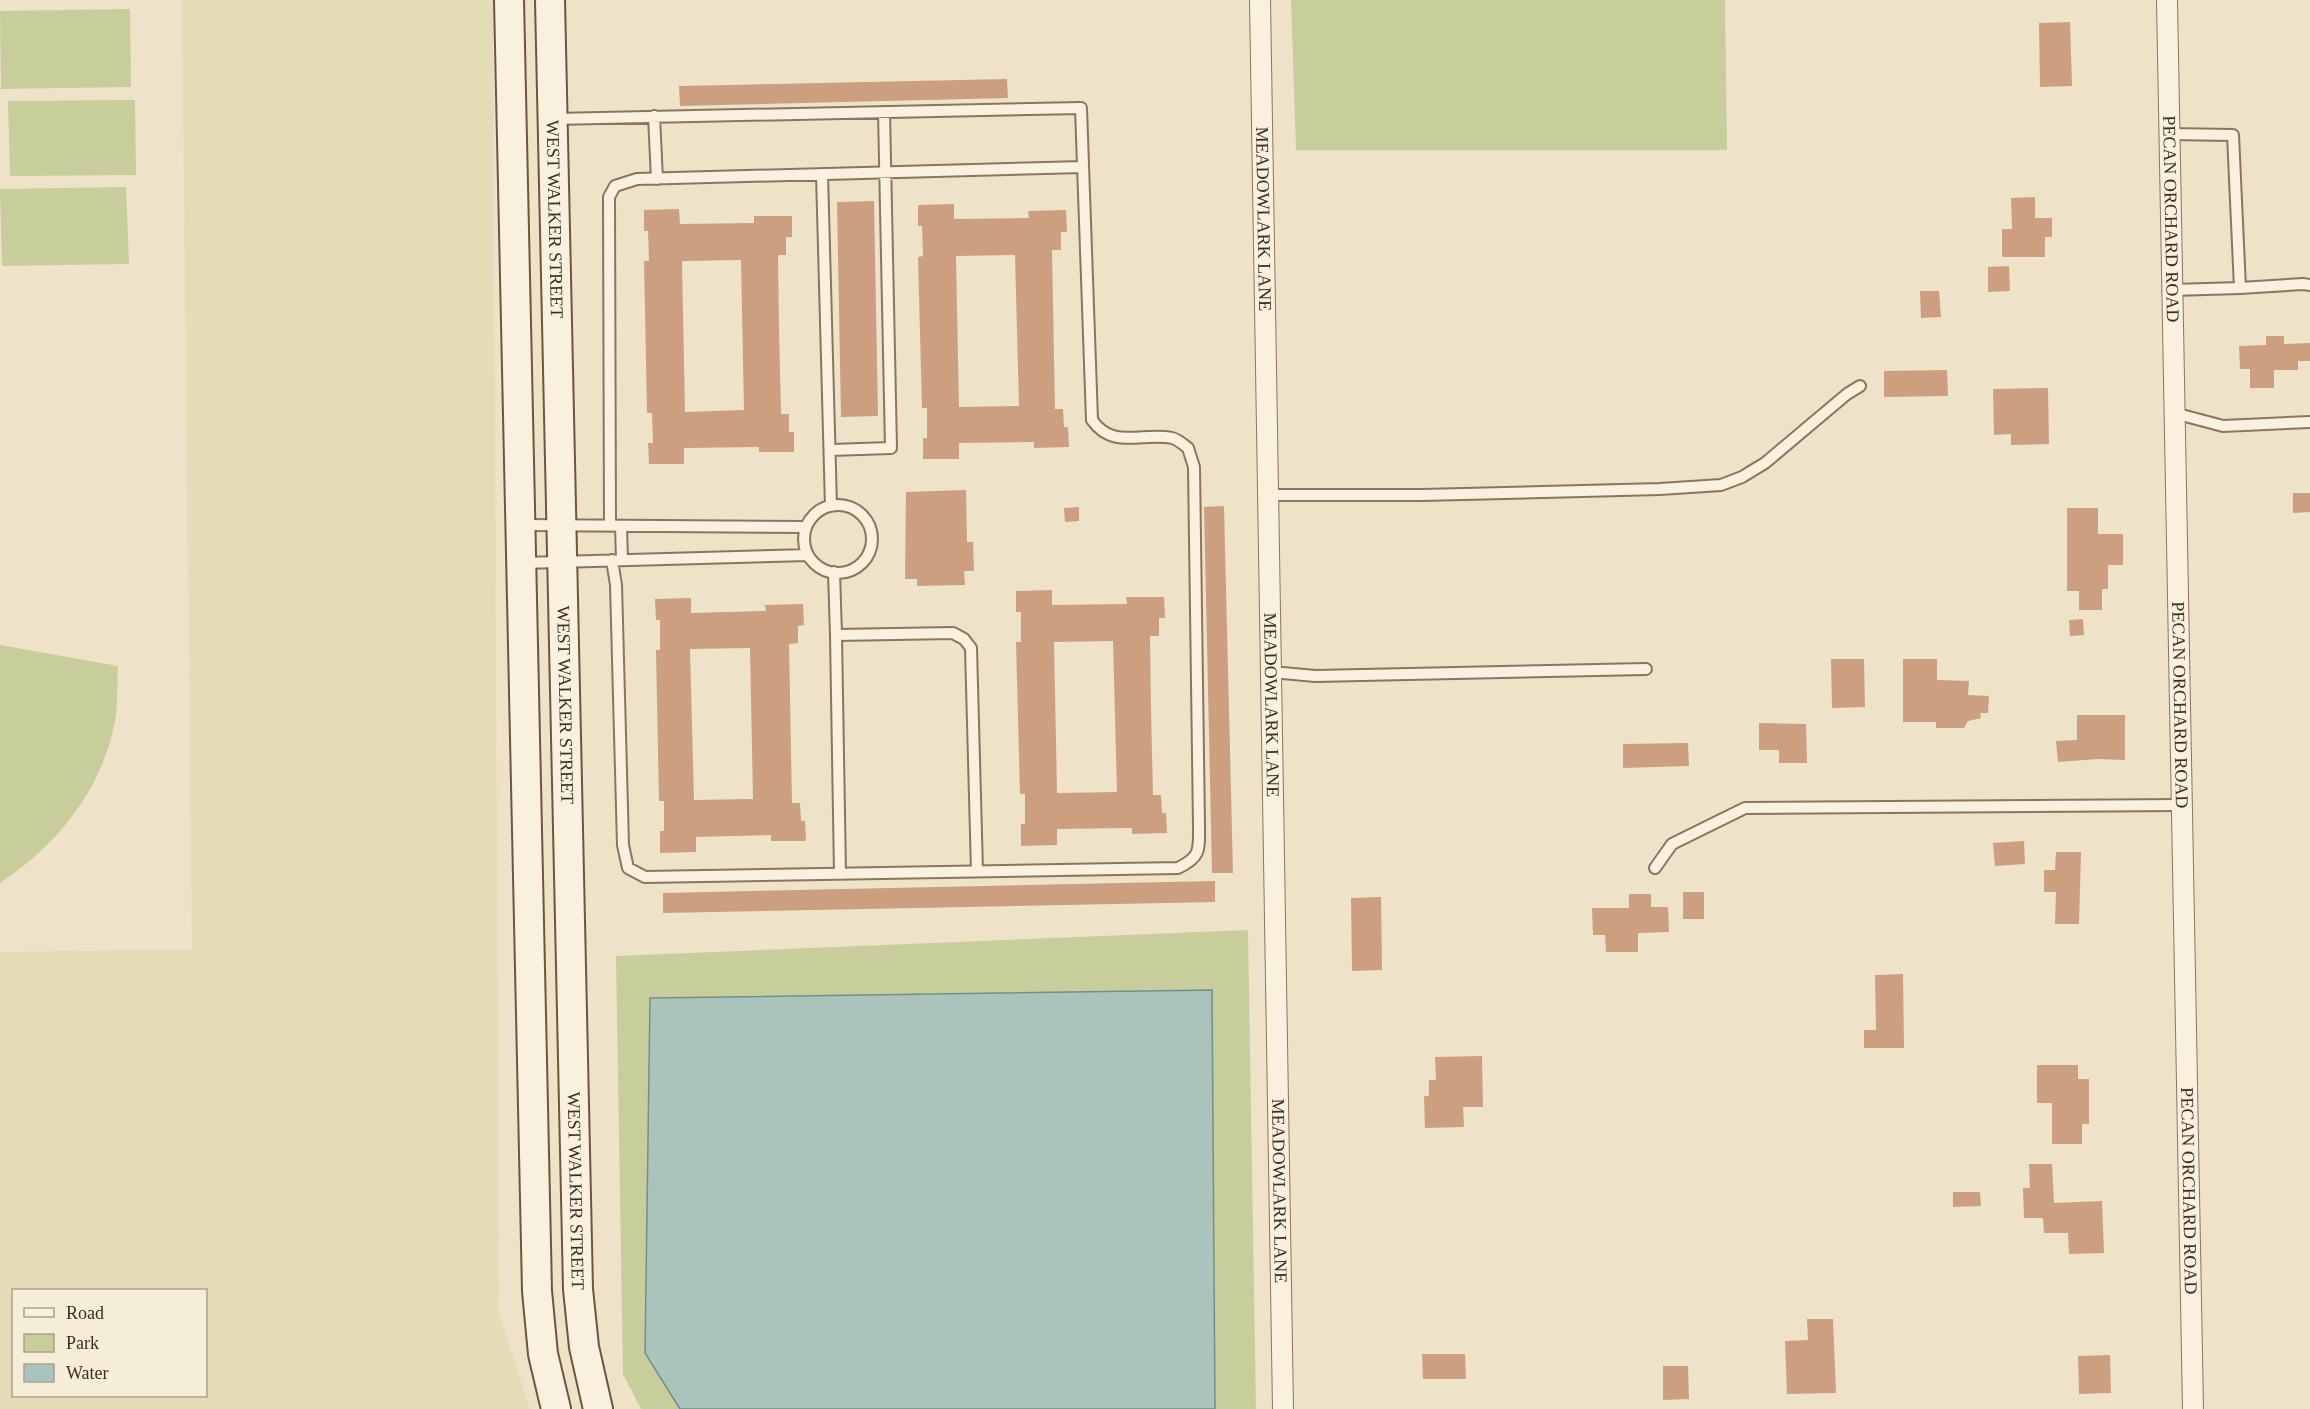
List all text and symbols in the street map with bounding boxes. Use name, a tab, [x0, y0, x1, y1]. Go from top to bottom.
street label: PECAN ORCHARD ROAD	[2159, 115, 2183, 323]
street label: WEST WALKER STREET	[543, 120, 567, 318]
street label: MEADOWLARK LANE	[1252, 127, 1275, 311]
street label: PECAN ORCHARD ROAD	[2168, 601, 2192, 809]
street label: WEST WALKER STREET	[553, 605, 577, 804]
street label: MEADOWLARK LANE	[1260, 612, 1283, 797]
street label: PECAN ORCHARD ROAD	[2177, 1087, 2201, 1295]
street label: WEST WALKER STREET	[564, 1091, 588, 1290]
street label: MEADOWLARK LANE	[1268, 1098, 1291, 1283]
legend	[12, 1289, 207, 1397]
text: Road	[66, 1303, 104, 1323]
text: Park	[66, 1333, 99, 1353]
text: Water	[66, 1363, 109, 1383]

